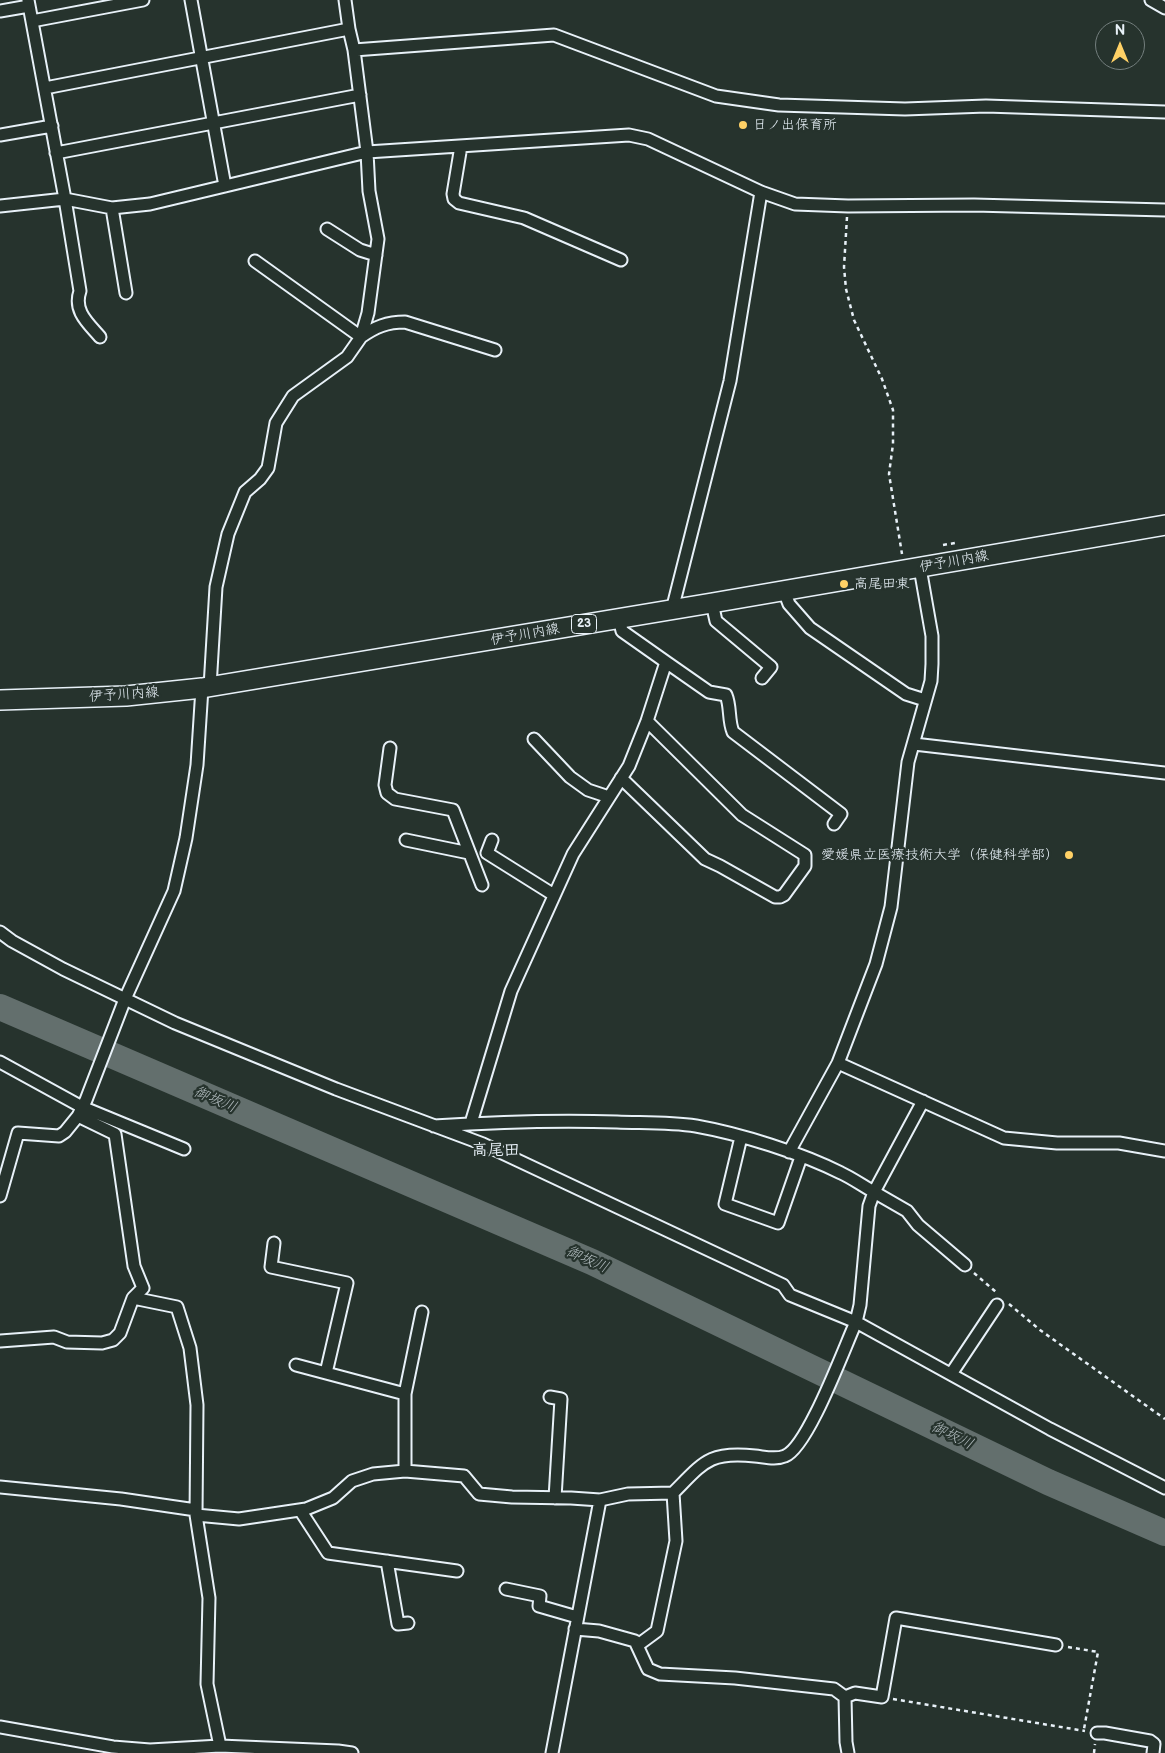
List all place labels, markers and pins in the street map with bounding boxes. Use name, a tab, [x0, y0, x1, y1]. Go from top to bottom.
place label: 日ノ出保育所	[753, 117, 837, 133]
marker: 日ノ出保育所	[737, 119, 749, 131]
place label: 高尾田東	[854, 576, 910, 592]
marker: 高尾田東	[838, 578, 850, 590]
place label: 愛媛県立医療技術大学（保健科学部）	[821, 847, 1059, 863]
marker: 愛媛県立医療技術大学（保健科学部）	[1063, 849, 1075, 861]

